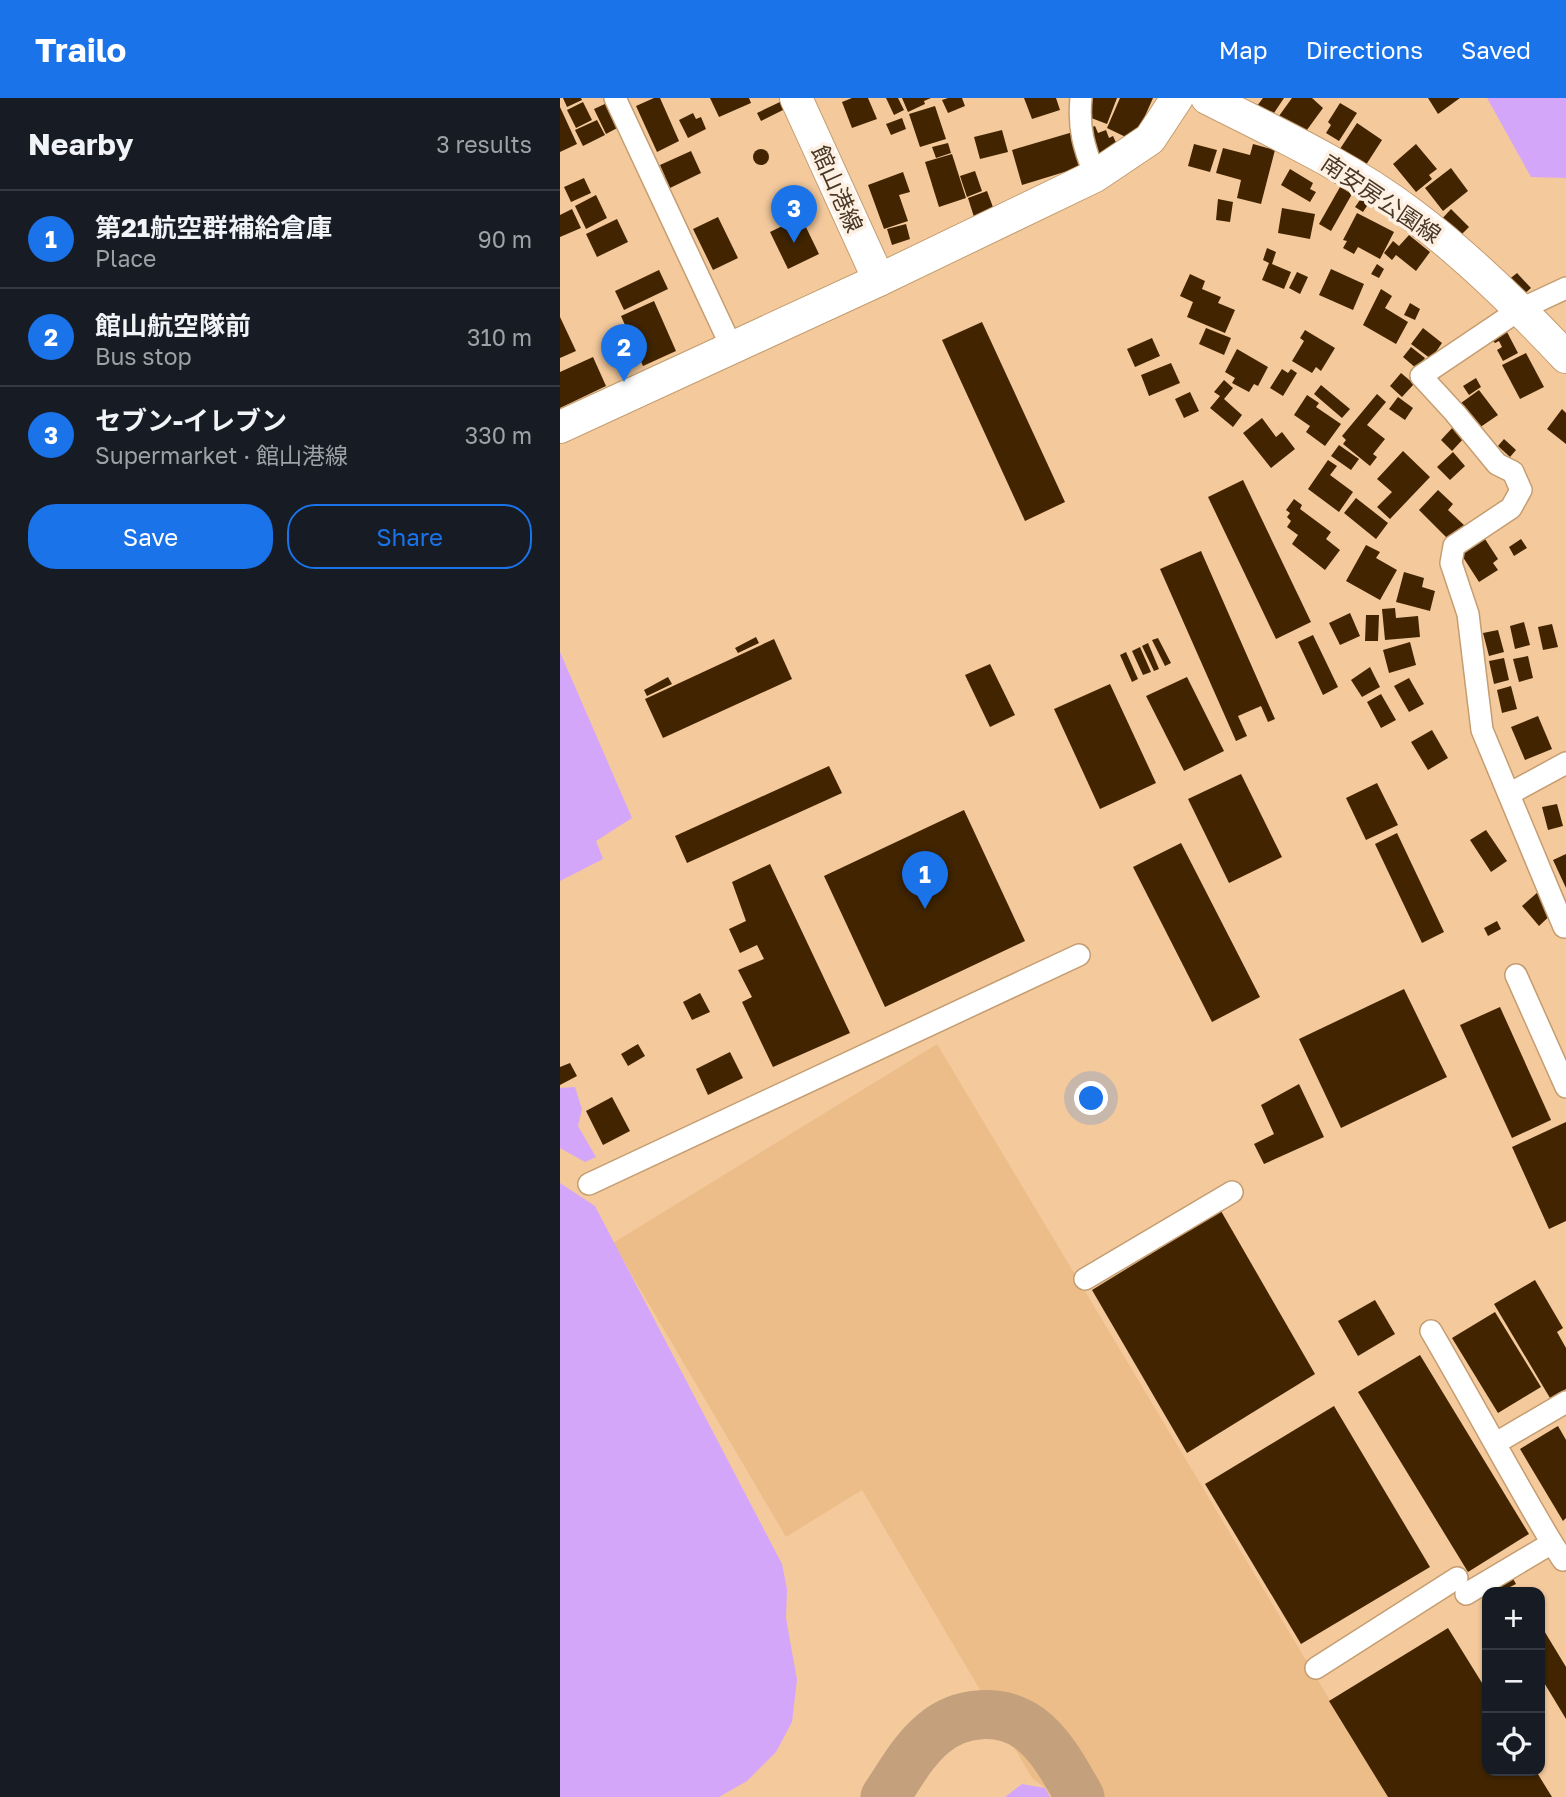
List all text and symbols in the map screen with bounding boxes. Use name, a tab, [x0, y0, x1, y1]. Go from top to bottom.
text: Trailo	[35, 30, 126, 69]
text: Map	[1219, 35, 1268, 64]
text: Directions	[1306, 35, 1423, 64]
text: Saved	[1461, 35, 1531, 64]
text: Nearby	[28, 126, 133, 162]
text: 3 results	[436, 130, 532, 158]
street label: 館山港線	[806, 141, 869, 236]
street label: 南安房公園線	[1317, 148, 1447, 248]
pin: 3	[771, 185, 817, 243]
text: 第21航空群補給倉庫	[95, 212, 332, 243]
text: 1	[45, 225, 57, 253]
text: 90 m	[478, 225, 532, 253]
text: Place	[95, 244, 156, 272]
text: 館山航空隊前	[95, 310, 251, 341]
text: 2	[44, 323, 58, 351]
text: 310 m	[467, 323, 532, 351]
pin: 2	[601, 324, 647, 382]
text: Bus stop	[95, 342, 192, 370]
text: セブン-イレブン	[95, 405, 287, 436]
text: 3	[44, 421, 58, 449]
text: 330 m	[465, 421, 532, 449]
text: Supermarket · 館山港線	[95, 441, 348, 469]
button: Save	[28, 504, 273, 569]
button: Share	[287, 504, 532, 569]
pin: 1	[902, 851, 948, 909]
your location	[1074, 1081, 1108, 1115]
map controls	[1482, 1587, 1545, 1776]
button: +	[1482, 1587, 1545, 1650]
button: −	[1482, 1650, 1545, 1713]
button: locate	[1482, 1713, 1545, 1776]

